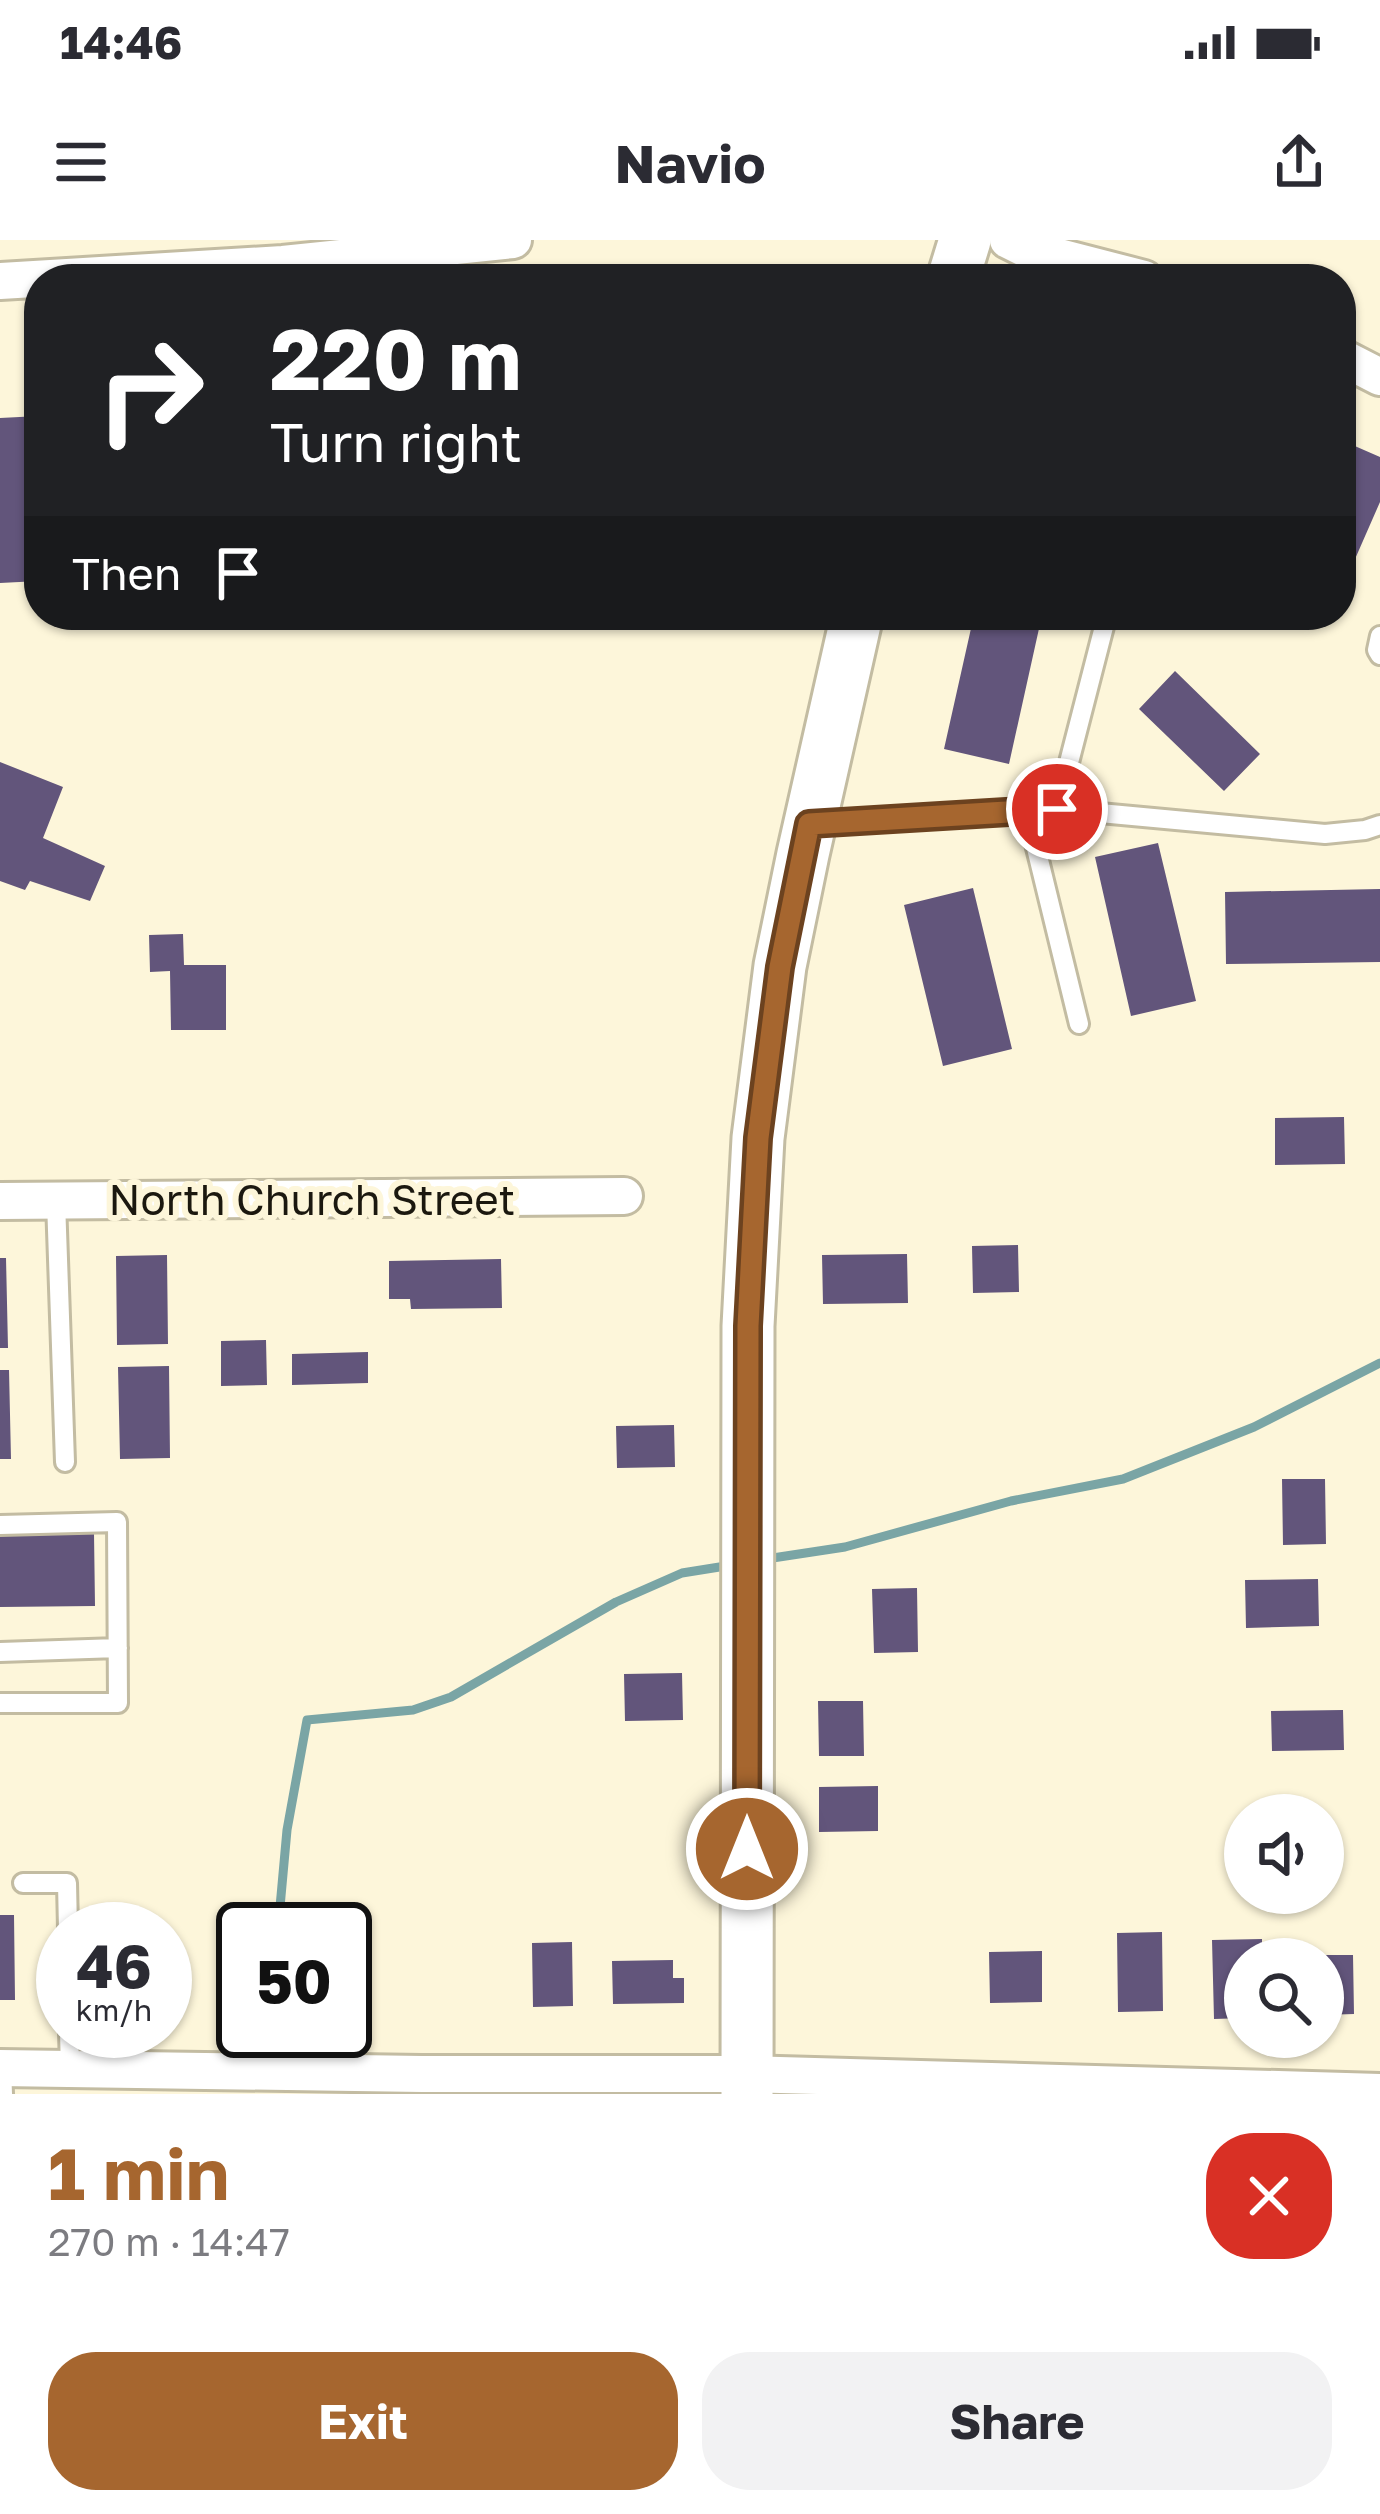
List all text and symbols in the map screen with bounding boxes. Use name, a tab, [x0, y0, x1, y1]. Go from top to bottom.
text: 14:46	[60, 15, 182, 69]
icon: menu	[48, 129, 114, 195]
icon: share	[1266, 129, 1332, 195]
text: Navio	[614, 130, 766, 195]
text: 220 m	[270, 308, 522, 408]
icon: right	[72, 312, 228, 468]
text: Turn right	[270, 409, 522, 474]
icon: arrive	[205, 540, 271, 606]
text: Then	[72, 546, 181, 600]
pin	[1006, 758, 1108, 860]
icon: arrive	[1024, 776, 1090, 842]
street label: North Church Street	[109, 1174, 515, 1224]
position arrow	[684, 1786, 810, 1912]
map controls	[1224, 1794, 1344, 2058]
button: sound	[1224, 1794, 1344, 1914]
speed limit sign: 50	[216, 1902, 372, 2058]
text: 46	[76, 1929, 152, 2001]
button: search	[1224, 1938, 1344, 2058]
text: km/h	[76, 1992, 152, 2028]
text: 1 min	[48, 2129, 229, 2216]
button: close	[1206, 2133, 1332, 2259]
text: 270 m · 14:47	[48, 2218, 290, 2265]
button: Exit	[48, 2352, 678, 2490]
button: Share	[702, 2352, 1332, 2490]

